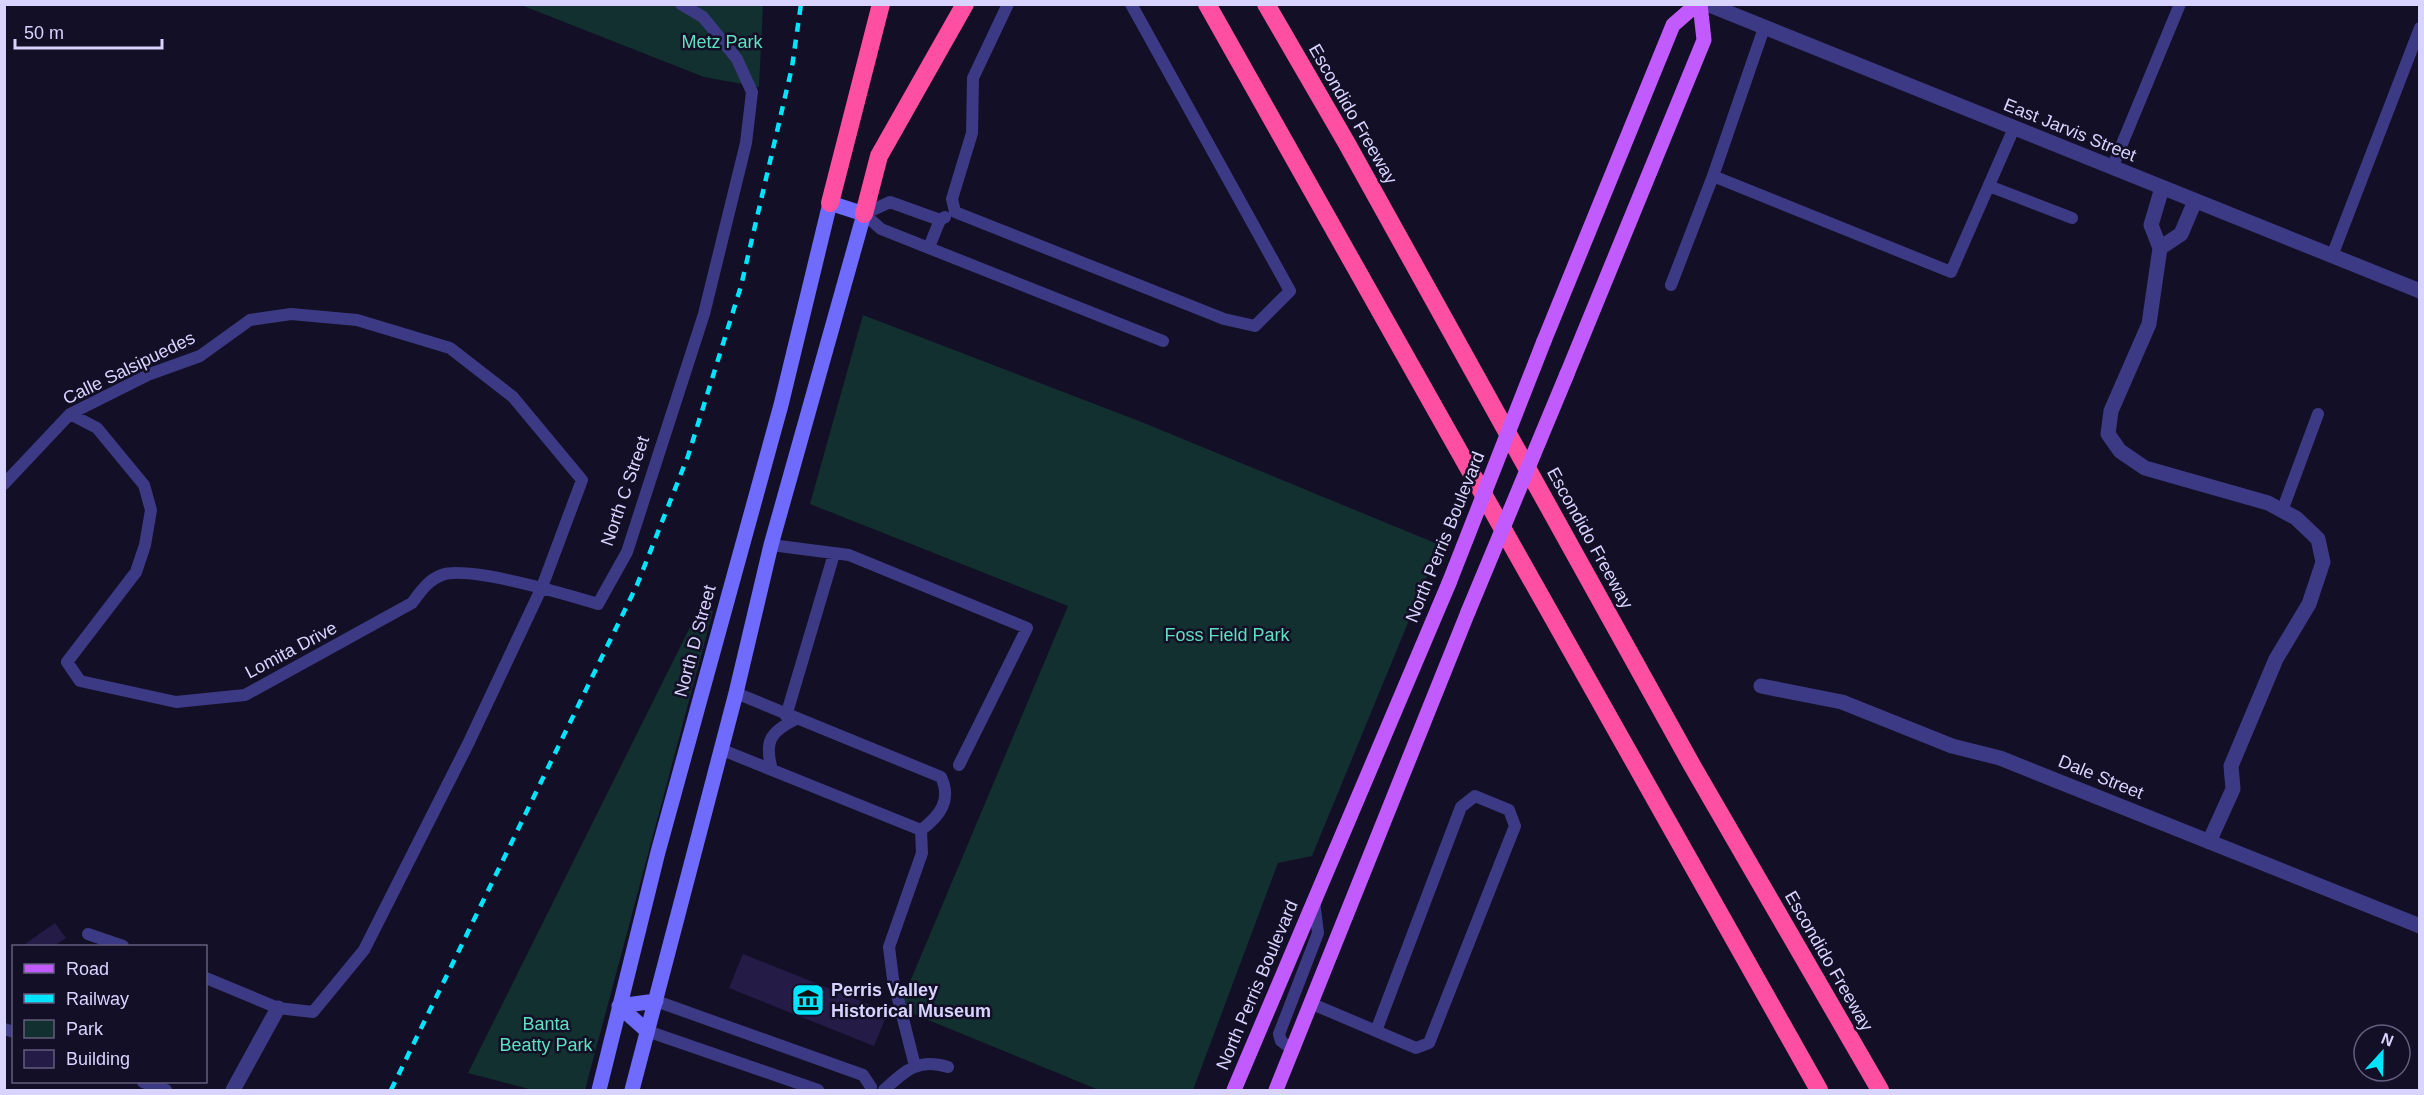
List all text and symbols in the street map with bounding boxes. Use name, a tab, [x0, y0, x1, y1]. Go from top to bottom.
scale bar	[15, 12, 162, 50]
text: 50 m	[24, 23, 64, 43]
park label: Metz Park	[681, 32, 764, 52]
street label: Escondido Freeway	[1305, 41, 1401, 187]
street label: East Jarvis Street	[2001, 94, 2139, 166]
street label: Calle Salsipuedes	[60, 327, 198, 409]
street label: North C Street	[597, 433, 653, 549]
street label: North Perris Boulevard	[1402, 449, 1488, 625]
street label: Escondido Freeway	[1543, 464, 1637, 612]
street label: North D Street	[670, 583, 720, 699]
street label: Lomita Drive	[242, 617, 340, 683]
park label: Foss Field Park	[1164, 625, 1291, 645]
street label: Dale Street	[2056, 751, 2146, 803]
street label: Escondido Freeway	[1781, 888, 1877, 1034]
street label: North Perris Boulevard	[1212, 897, 1302, 1073]
legend	[12, 945, 207, 1083]
text: Road	[66, 959, 109, 979]
place label: Perris Valley Historical Museum	[831, 980, 991, 1021]
museum icon: Perris Valley Historical Museum	[790, 982, 826, 1018]
text: Railway	[66, 989, 129, 1009]
park label: Banta Beatty Park	[499, 1014, 594, 1055]
text: Park	[66, 1019, 104, 1039]
north arrow	[2352, 1023, 2412, 1083]
text: N	[2379, 1030, 2396, 1050]
text: Building	[66, 1049, 130, 1069]

